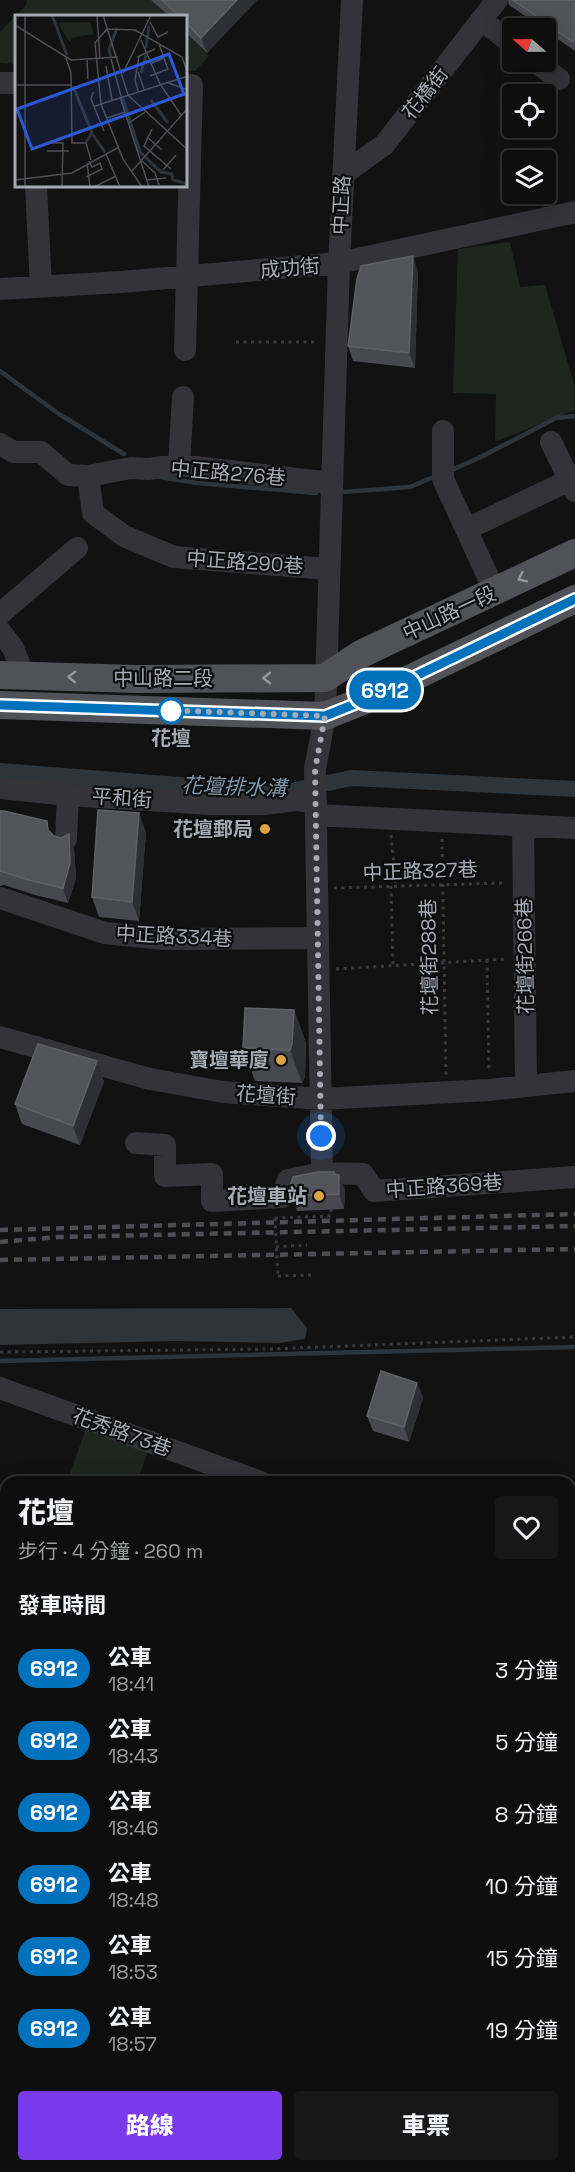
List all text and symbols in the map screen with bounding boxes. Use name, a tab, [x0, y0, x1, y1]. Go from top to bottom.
inset map	[15, 15, 188, 188]
north arrow	[502, 18, 556, 72]
map controls	[502, 18, 556, 204]
street label: 花橋街	[396, 61, 454, 125]
button: locate	[502, 84, 556, 138]
button: layers	[502, 150, 556, 204]
street label: 中正路	[326, 174, 356, 236]
street label: 成功街	[259, 252, 321, 284]
street label: 中正路276巷	[169, 455, 287, 491]
street label: 中正路290巷	[186, 545, 304, 579]
one-way arrow	[518, 571, 529, 583]
street label: 中山路一段	[398, 580, 500, 646]
street label: 中山路二段	[113, 665, 213, 691]
line badge: 6912	[343, 670, 427, 710]
one-way arrow	[67, 671, 76, 683]
one-way arrow	[262, 672, 271, 684]
text: 6912	[361, 677, 409, 704]
marker: 花壇	[158, 698, 184, 724]
place label: 花壇	[151, 725, 191, 751]
water label: 花壇排水溝	[181, 771, 290, 802]
street label: 平和街	[91, 783, 153, 813]
place label: 花壇郵局	[173, 816, 253, 842]
marker: 花壇郵局	[258, 822, 272, 836]
street label: 中正路327巷	[362, 856, 478, 886]
street label: 花壇街288巷	[415, 898, 443, 1016]
street label: 花壇街266巷	[511, 898, 539, 1014]
street label: 中正路334巷	[115, 920, 233, 952]
place label: 寶壇華廈	[189, 1047, 269, 1073]
marker: 寶壇華廈	[274, 1053, 288, 1067]
street label: 花壇街	[235, 1080, 297, 1110]
your location	[306, 1121, 336, 1151]
street label: 中正路369巷	[385, 1169, 503, 1203]
place label: 花壇車站	[227, 1183, 307, 1209]
marker: 花壇車站	[312, 1189, 326, 1203]
street label: 花秀路73巷	[69, 1402, 175, 1462]
text: 花壇	[18, 1494, 74, 1530]
button: heart	[495, 1496, 558, 1559]
text: 步行 · 4 分鐘 · 260 m	[18, 1538, 203, 1564]
text: 發車時間	[18, 1591, 106, 1619]
text: 公車	[108, 1643, 152, 1671]
text: 6912	[30, 1655, 78, 1682]
text: 3 分鐘	[495, 1656, 558, 1684]
text: 18:41	[108, 1671, 154, 1697]
text: 公車	[108, 1715, 152, 1743]
text: 6912	[30, 1727, 78, 1754]
text: 5 分鐘	[495, 1728, 558, 1756]
text: 18:43	[108, 1743, 158, 1769]
text: 公車	[108, 1787, 152, 1815]
text: 6912	[30, 1799, 78, 1826]
text: 8 分鐘	[495, 1800, 558, 1828]
text: 18:46	[108, 1815, 159, 1841]
text: 公車	[108, 1859, 152, 1887]
text: 6912	[30, 1871, 78, 1898]
text: 10 分鐘	[485, 1872, 558, 1900]
text: 18:48	[108, 1887, 159, 1913]
text: 公車	[108, 1931, 152, 1959]
text: 6912	[30, 1943, 78, 1970]
text: 15 分鐘	[486, 1944, 558, 1972]
text: 18:53	[108, 1959, 158, 1985]
text: 公車	[108, 2003, 152, 2031]
text: 6912	[30, 2015, 78, 2042]
text: 19 分鐘	[486, 2016, 558, 2044]
text: 18:57	[108, 2031, 157, 2057]
button: 路線	[18, 2091, 282, 2160]
button: 車票	[294, 2091, 558, 2160]

